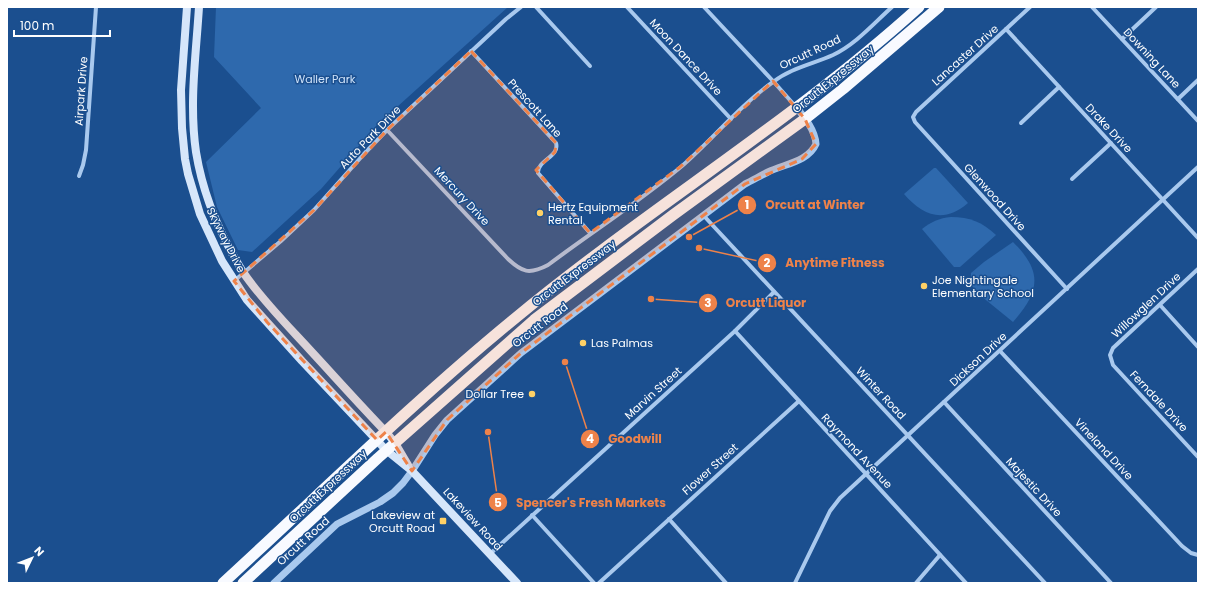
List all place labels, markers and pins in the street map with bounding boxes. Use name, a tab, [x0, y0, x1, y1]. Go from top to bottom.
callout: Orcutt at Winter	[737, 193, 873, 217]
place label: Hertz Equipment Rental	[548, 199, 638, 228]
marker: Hertz Equipment Rental	[535, 208, 545, 218]
callout: Anytime Fitness	[757, 251, 893, 275]
place label: Joe Nightingale Elementary School	[932, 272, 1034, 301]
marker: Joe Nightingale Elementary School	[919, 281, 929, 291]
callout: Orcutt Liquor	[698, 291, 814, 315]
place label: Las Palmas	[591, 335, 653, 351]
marker: Las Palmas	[578, 338, 588, 348]
place label: Dollar Tree	[466, 386, 524, 402]
marker: Dollar Tree	[527, 389, 537, 399]
callout: Goodwill	[580, 427, 669, 451]
callout: Spencer's Fresh Markets	[488, 490, 674, 514]
place label: Lakeview at Orcutt Road	[369, 507, 435, 536]
marker: Lakeview at Orcutt Road	[438, 516, 448, 526]

